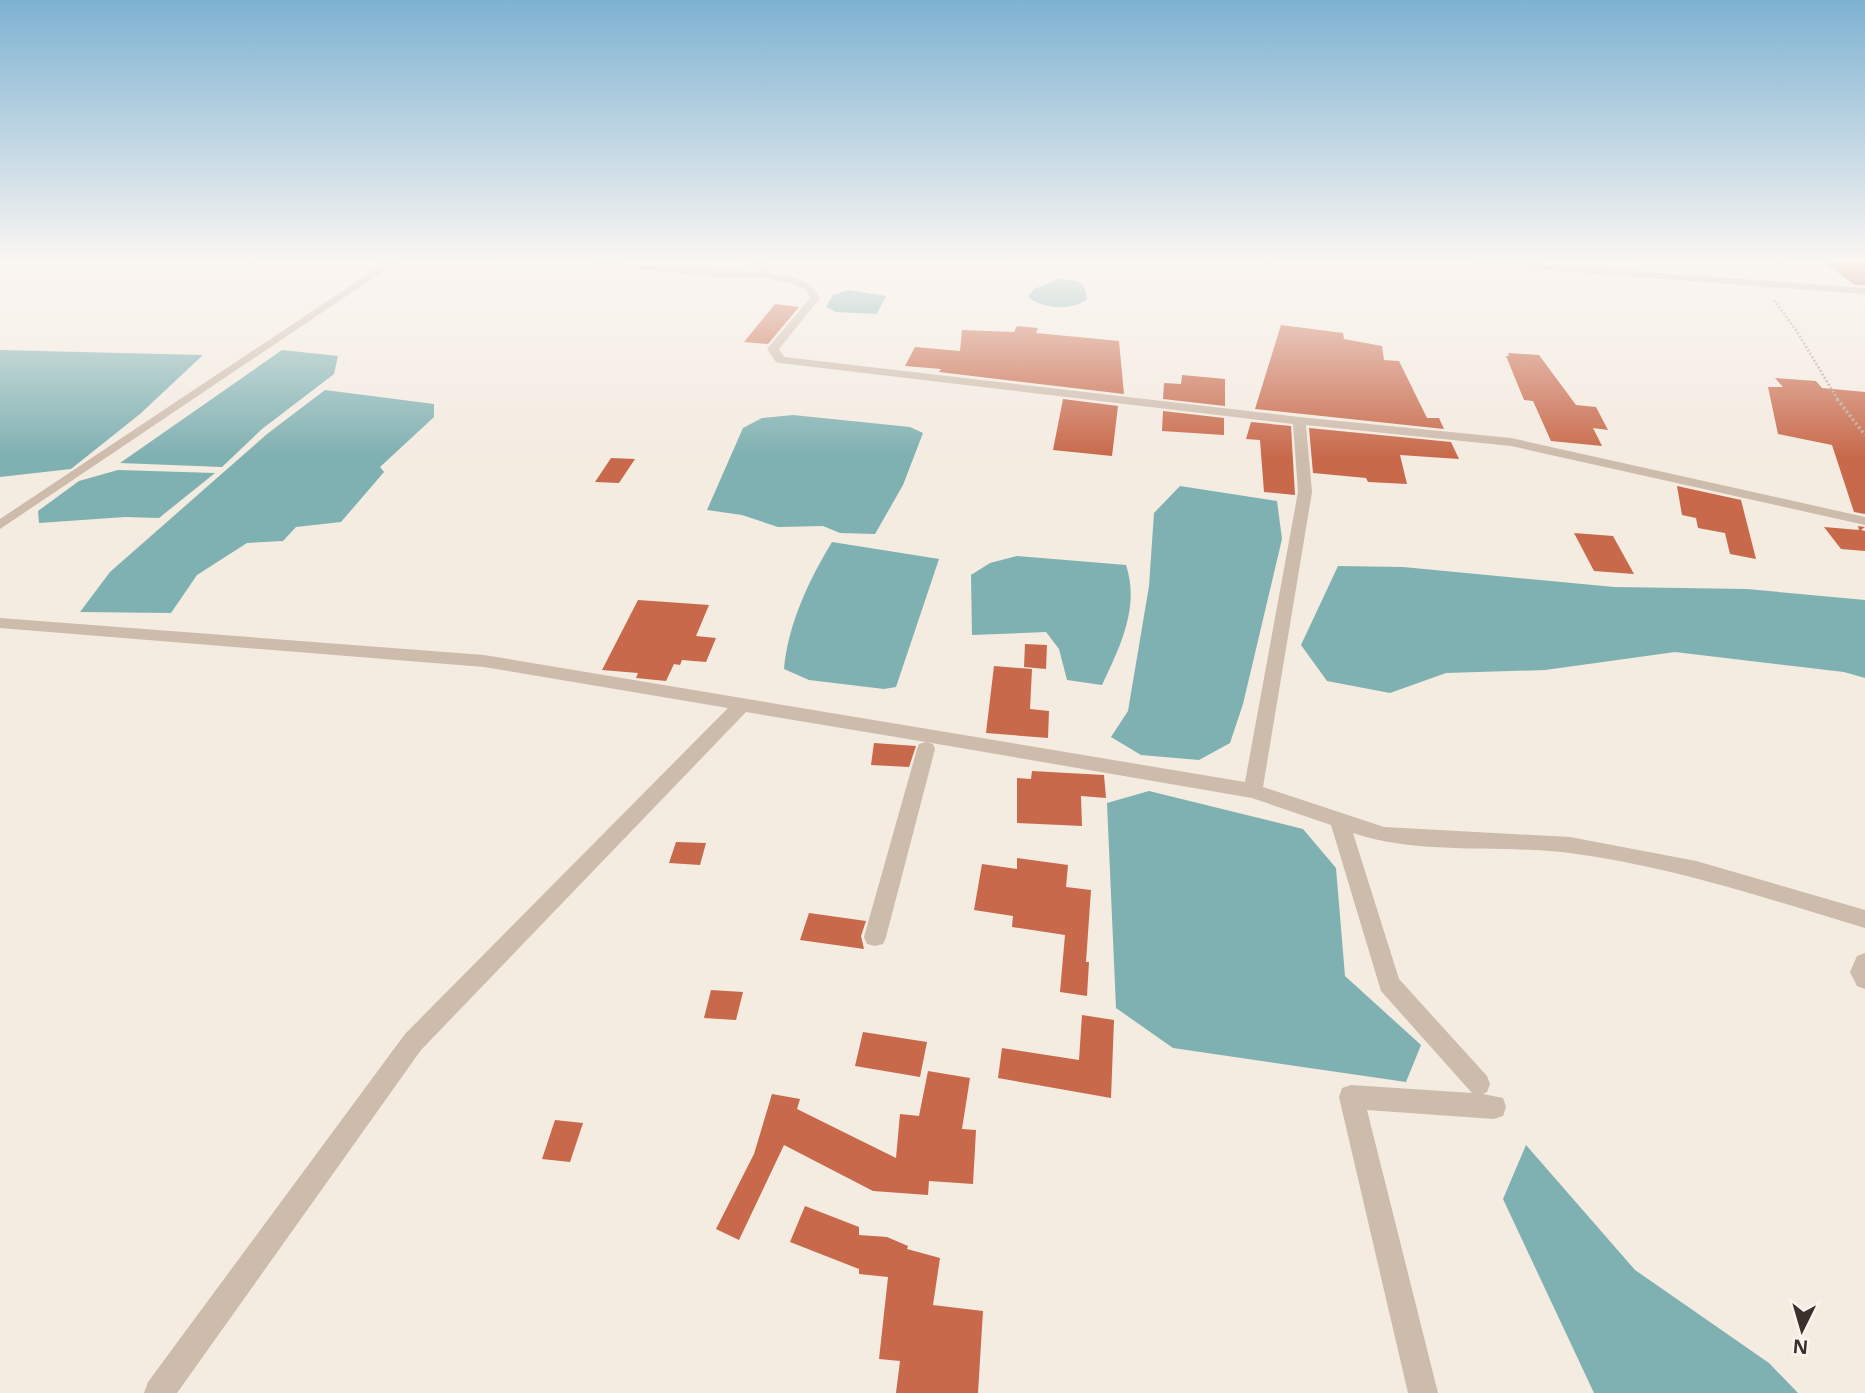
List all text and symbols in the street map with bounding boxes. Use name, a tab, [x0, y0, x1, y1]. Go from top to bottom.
north arrow	[1767, 1295, 1837, 1365]
text: N	[1792, 1333, 1809, 1361]

